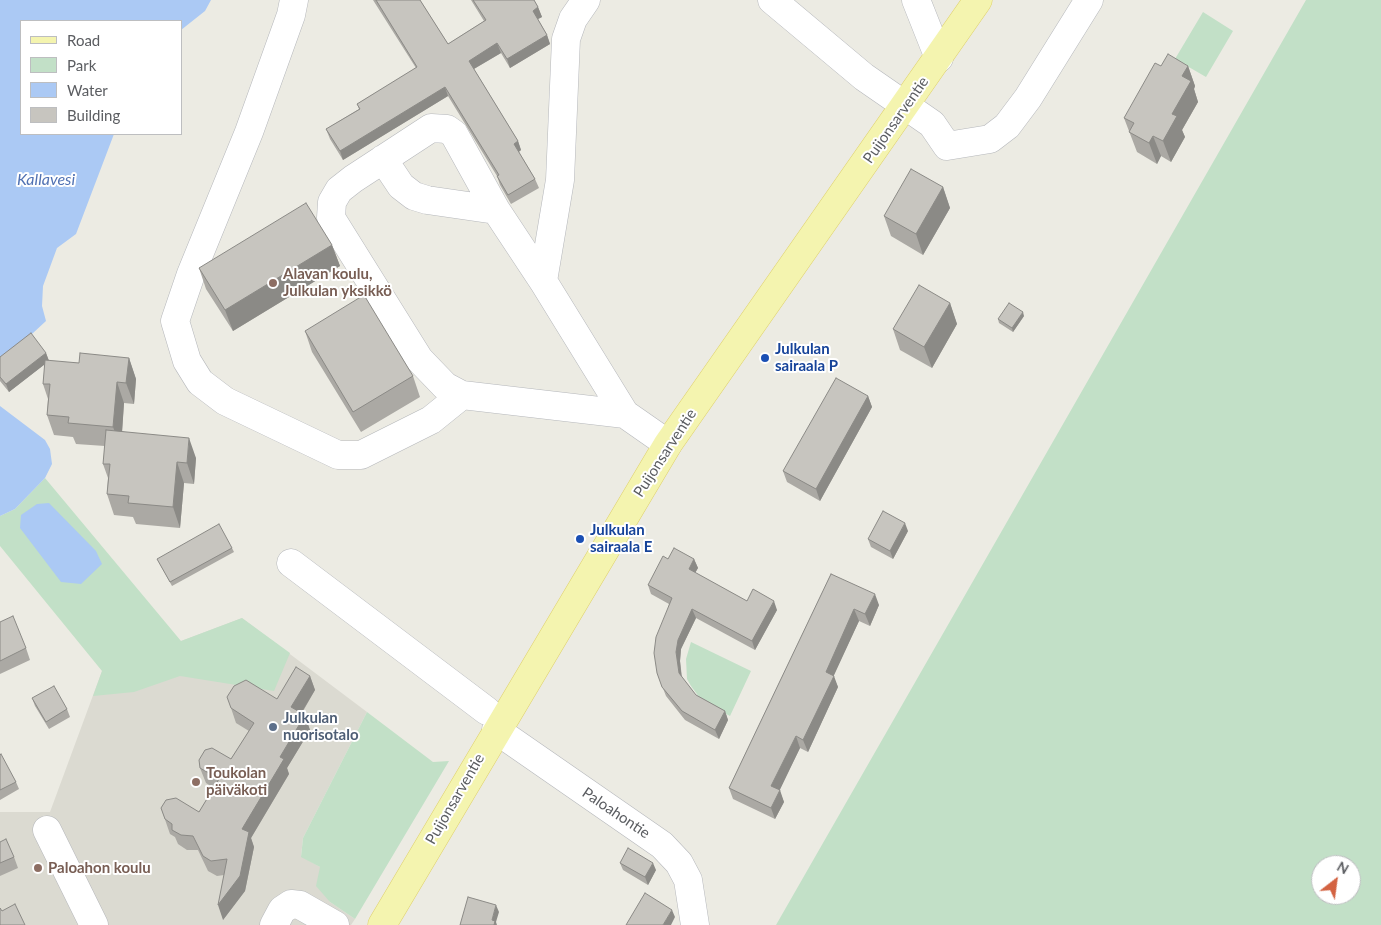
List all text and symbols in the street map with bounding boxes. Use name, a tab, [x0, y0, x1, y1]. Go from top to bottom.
legend	[20, 20, 182, 135]
text: Road	[67, 31, 100, 49]
text: Park	[67, 56, 96, 74]
street label: Puijonsarventie	[859, 73, 933, 167]
text: Water	[67, 81, 108, 99]
text: Building	[67, 106, 120, 124]
water label: Kallavesi	[17, 170, 75, 190]
place label: Alavan koulu, Julkulan yksikkö	[283, 265, 392, 300]
marker: Alavan koulu, Julkulan yksikkö	[267, 277, 279, 289]
place label: Julkulan sairaala P	[775, 340, 838, 375]
marker: Julkulan sairaala P	[759, 352, 771, 364]
street label: Puijonsarventie	[630, 405, 700, 501]
place label: Julkulan sairaala E	[590, 521, 652, 556]
marker: Julkulan sairaala E	[574, 533, 586, 545]
place label: Julkulan nuorisotalo	[283, 709, 359, 744]
marker: Julkulan nuorisotalo	[267, 721, 279, 733]
street label: Puijonsarventie	[422, 750, 488, 848]
place label: Toukolan päiväkoti	[206, 764, 267, 799]
marker: Toukolan päiväkoti	[190, 776, 202, 788]
street label: Paloahontie	[579, 784, 653, 842]
north arrow	[1311, 855, 1361, 905]
text: N	[1334, 857, 1352, 877]
place label: Paloahon koulu	[48, 859, 151, 877]
marker: Paloahon koulu	[32, 862, 44, 874]

